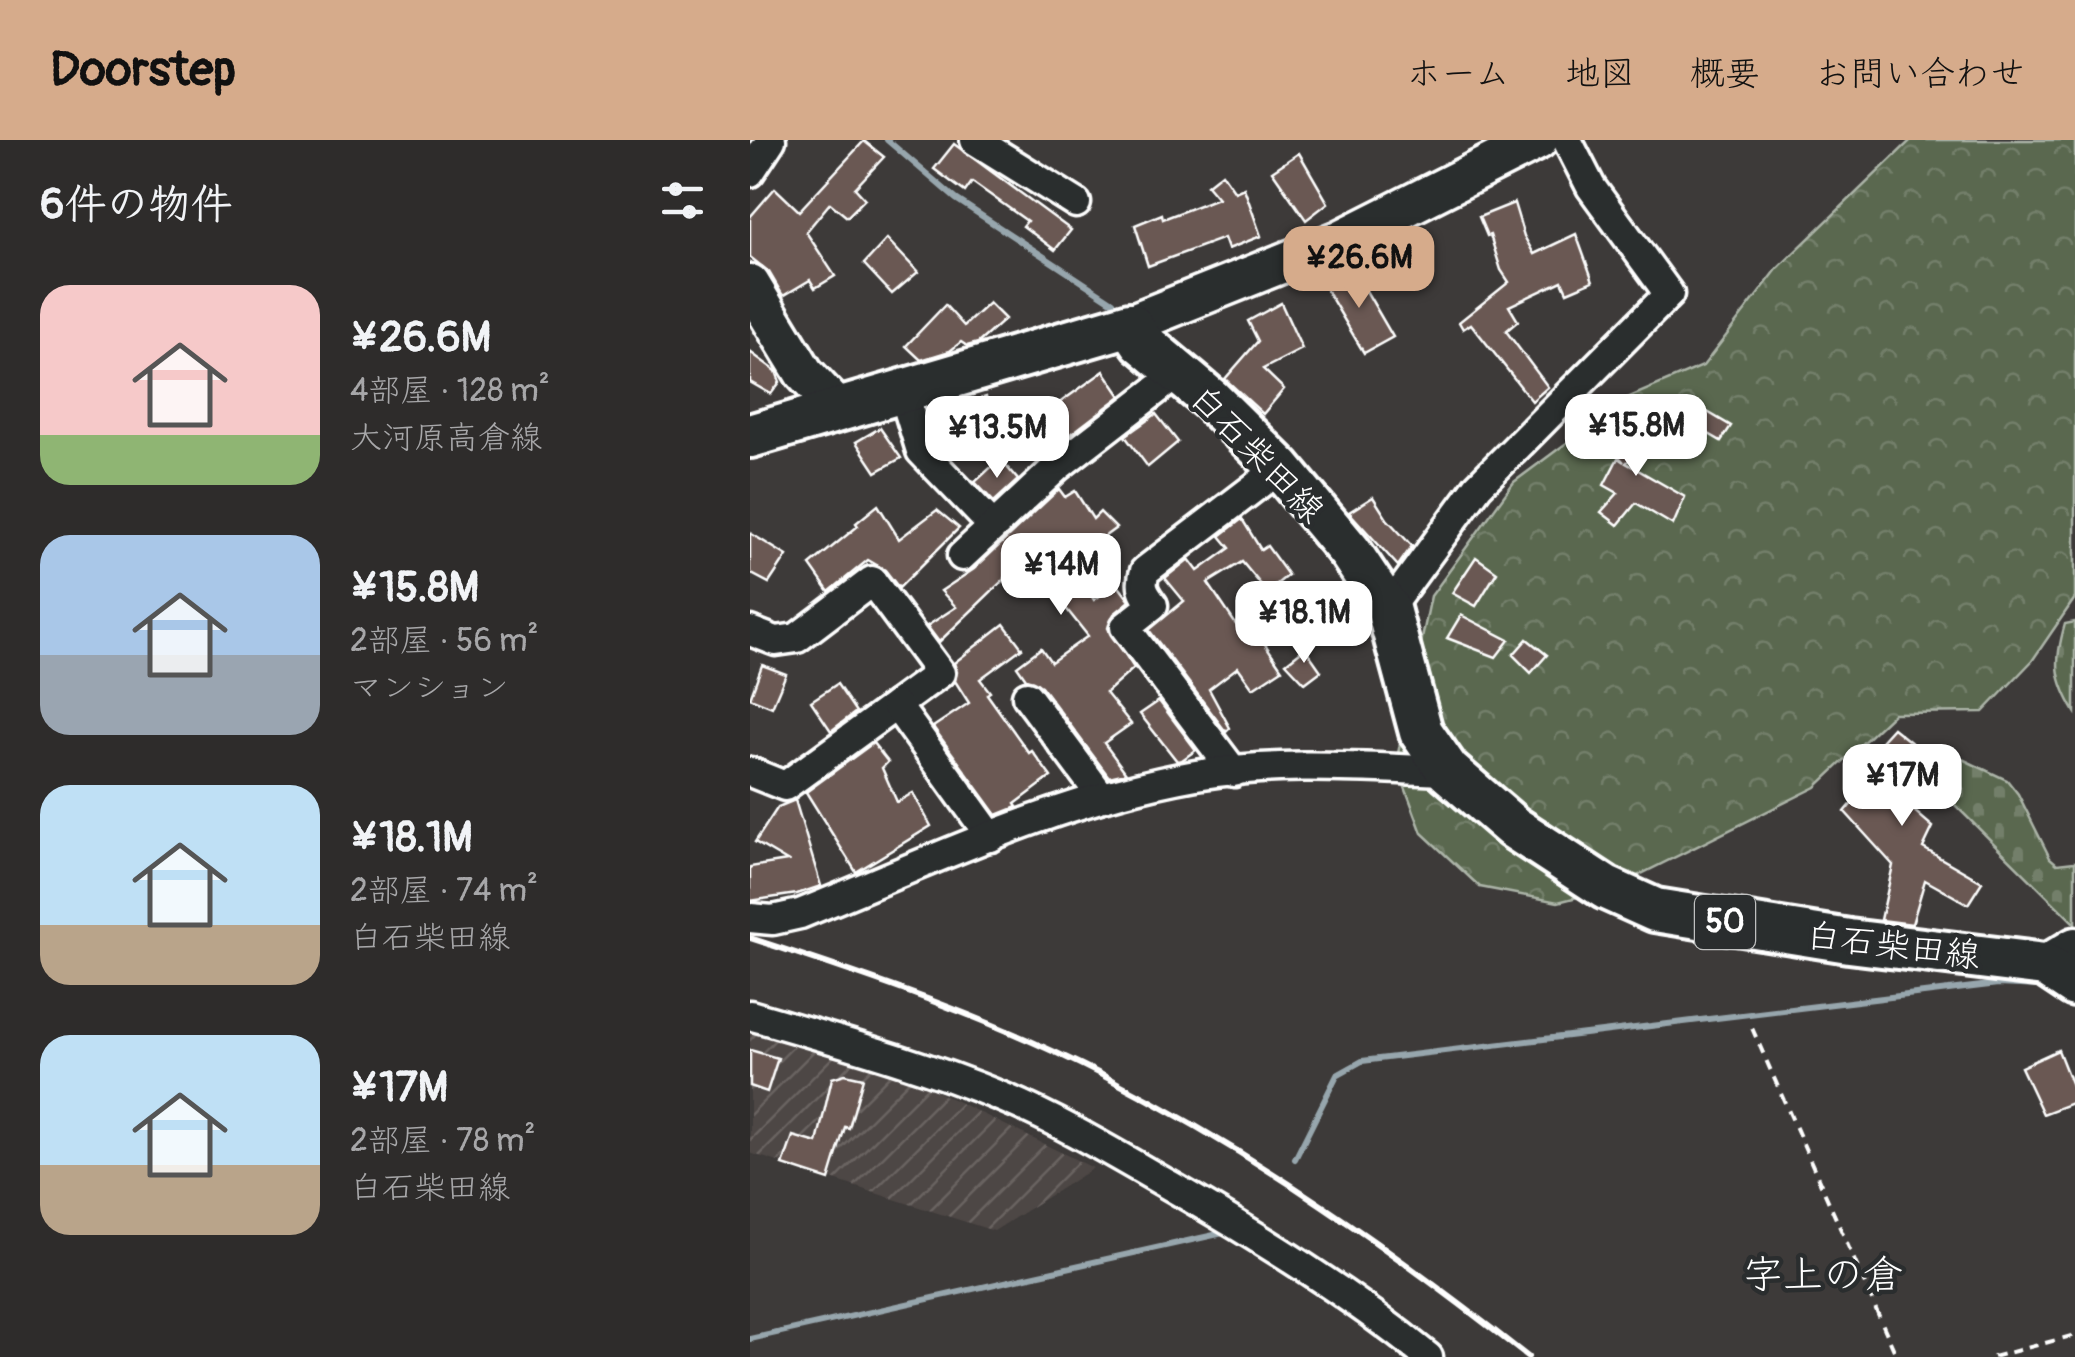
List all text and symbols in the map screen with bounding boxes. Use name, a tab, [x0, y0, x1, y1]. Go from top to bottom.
text: Doorstep	[50, 40, 236, 100]
text: ホーム	[1406, 52, 1510, 96]
text: 地図	[1565, 52, 1635, 96]
text: 概要	[1690, 52, 1760, 96]
text: お問い合わせ	[1815, 52, 2025, 96]
icon: filters	[655, 173, 710, 228]
text: 6件の物件	[40, 179, 232, 231]
pin: ¥26.6M	[1278, 226, 1440, 311]
text: ¥26.6M	[1305, 238, 1413, 278]
text: ¥26.6M	[350, 312, 491, 364]
icon: home	[120, 325, 240, 445]
text: 4部屋 · 128 m²	[350, 371, 550, 411]
street label: 白石柴田線	[1180, 376, 1334, 532]
pin: ¥15.8M	[1555, 394, 1717, 479]
pin: ¥13.5M	[916, 396, 1078, 481]
text: ¥15.8M	[1587, 406, 1685, 446]
text: ¥13.5M	[947, 408, 1047, 448]
text: 大河原高倉線	[350, 418, 542, 458]
pin: ¥14M	[1002, 533, 1120, 618]
text: ¥14M	[1023, 545, 1099, 585]
text: ¥15.8M	[350, 562, 479, 614]
icon: home	[120, 575, 240, 695]
pin: ¥18.1M	[1223, 581, 1385, 666]
text: ¥18.1M	[1257, 593, 1351, 633]
text: 2部屋 · 56 m²	[350, 621, 538, 661]
text: マンション	[350, 668, 509, 708]
pin: ¥17M	[1843, 744, 1961, 829]
text: ¥17M	[1865, 756, 1939, 796]
text: ¥18.1M	[350, 812, 473, 864]
icon: home	[120, 825, 240, 945]
text: 2部屋 · 74 m²	[350, 871, 538, 911]
road number: 50	[1695, 895, 1755, 949]
street label: 白石柴田線	[1803, 913, 1983, 979]
text: 白石柴田線	[350, 918, 510, 958]
text: ¥17M	[350, 1062, 448, 1114]
icon: home	[120, 1075, 240, 1195]
text: 2部屋 · 78 m²	[350, 1121, 535, 1161]
text: 白石柴田線	[350, 1168, 510, 1208]
district label: 字上の倉	[1743, 1251, 1903, 1300]

